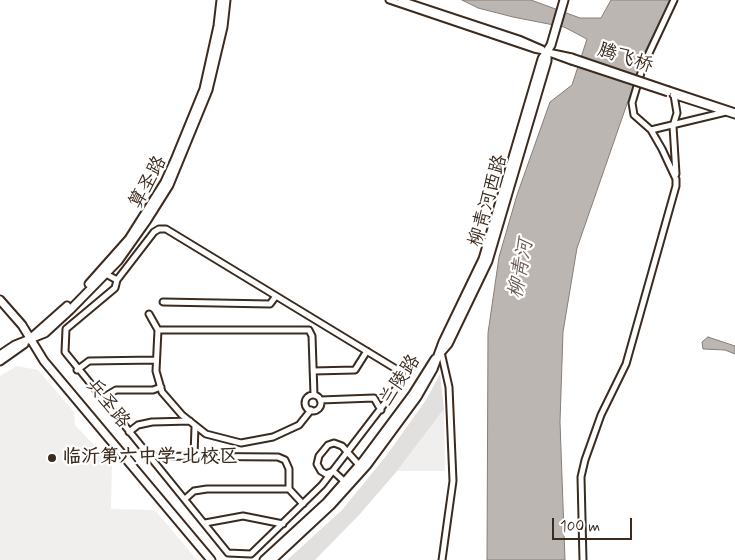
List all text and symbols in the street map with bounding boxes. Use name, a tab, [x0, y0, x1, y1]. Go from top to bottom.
street label: 腾飞桥	[594, 39, 656, 79]
street label: 柳青河西路	[465, 152, 513, 250]
street label: 算圣路	[125, 153, 173, 213]
water label: 柳青河	[504, 237, 540, 301]
street label: 兰陵路	[376, 351, 426, 411]
street label: 兵圣路	[80, 375, 134, 433]
place label: 临沂第六中学 北校区	[62, 447, 238, 469]
marker: 临沂第六中学 北校区	[46, 452, 58, 464]
scale bar	[555, 508, 635, 540]
text: 100 m	[560, 517, 600, 537]

